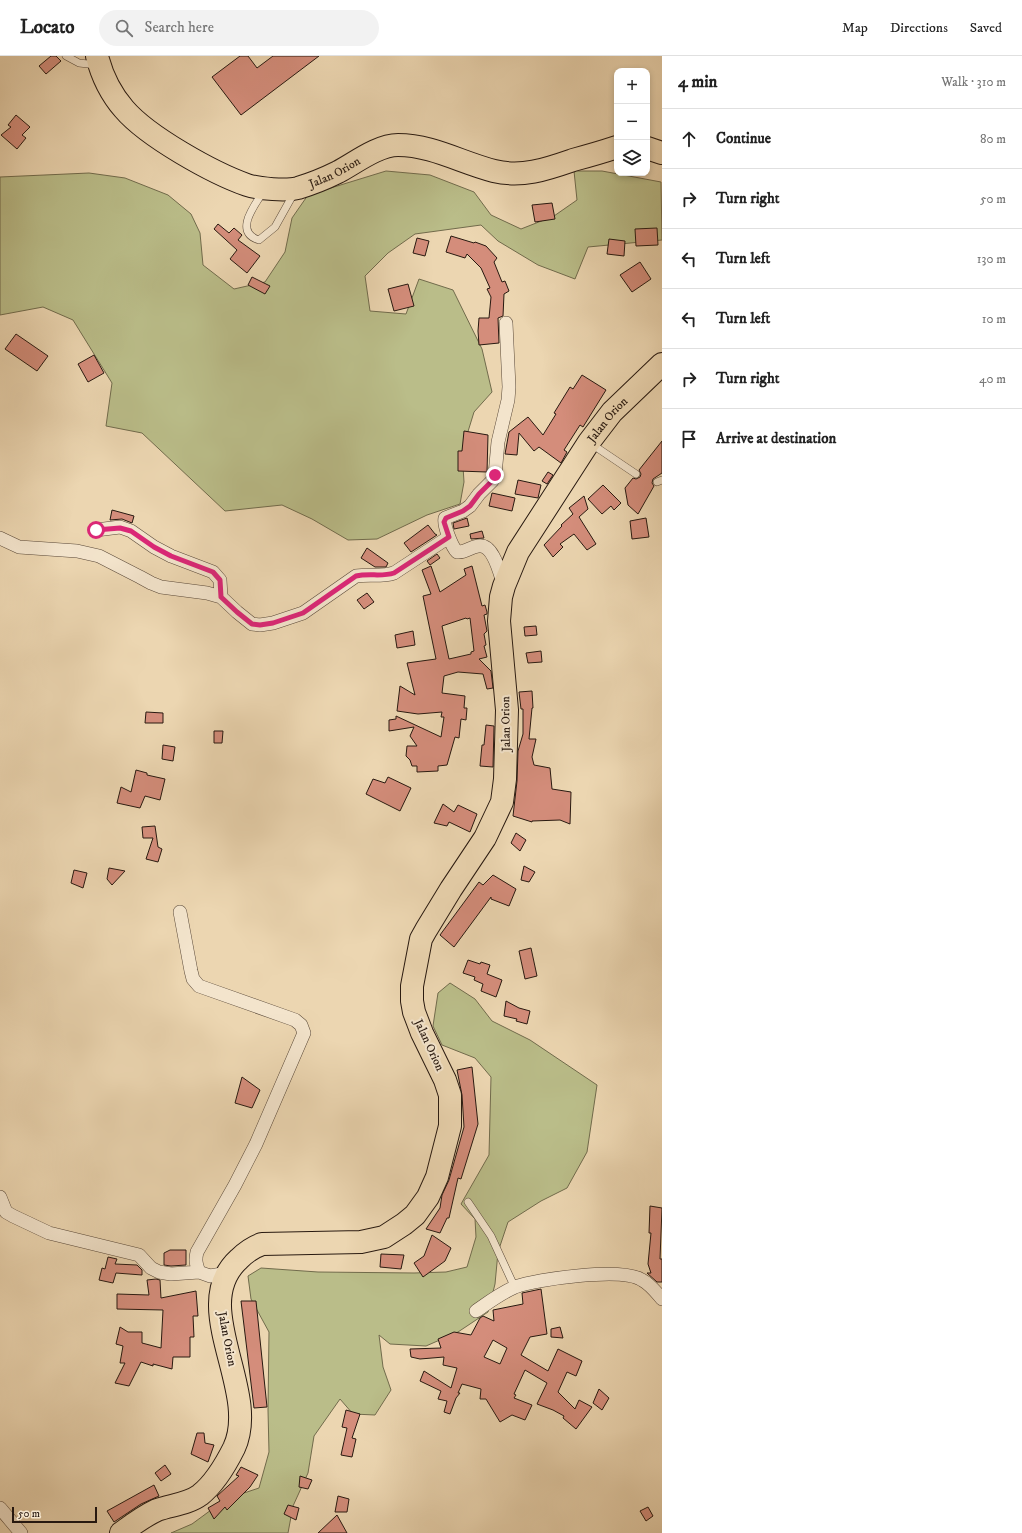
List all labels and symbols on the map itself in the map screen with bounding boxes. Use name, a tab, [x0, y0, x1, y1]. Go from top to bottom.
street label: Jalan Orion	[306, 153, 363, 192]
street label: Jalan Orion	[583, 393, 631, 446]
route end	[486, 466, 504, 484]
route start	[87, 521, 105, 539]
street label: Jalan Orion	[498, 695, 514, 753]
street label: Jalan Orion	[410, 1016, 448, 1074]
street label: Jalan Orion	[214, 1309, 240, 1368]
scale bar	[12, 1505, 97, 1524]

